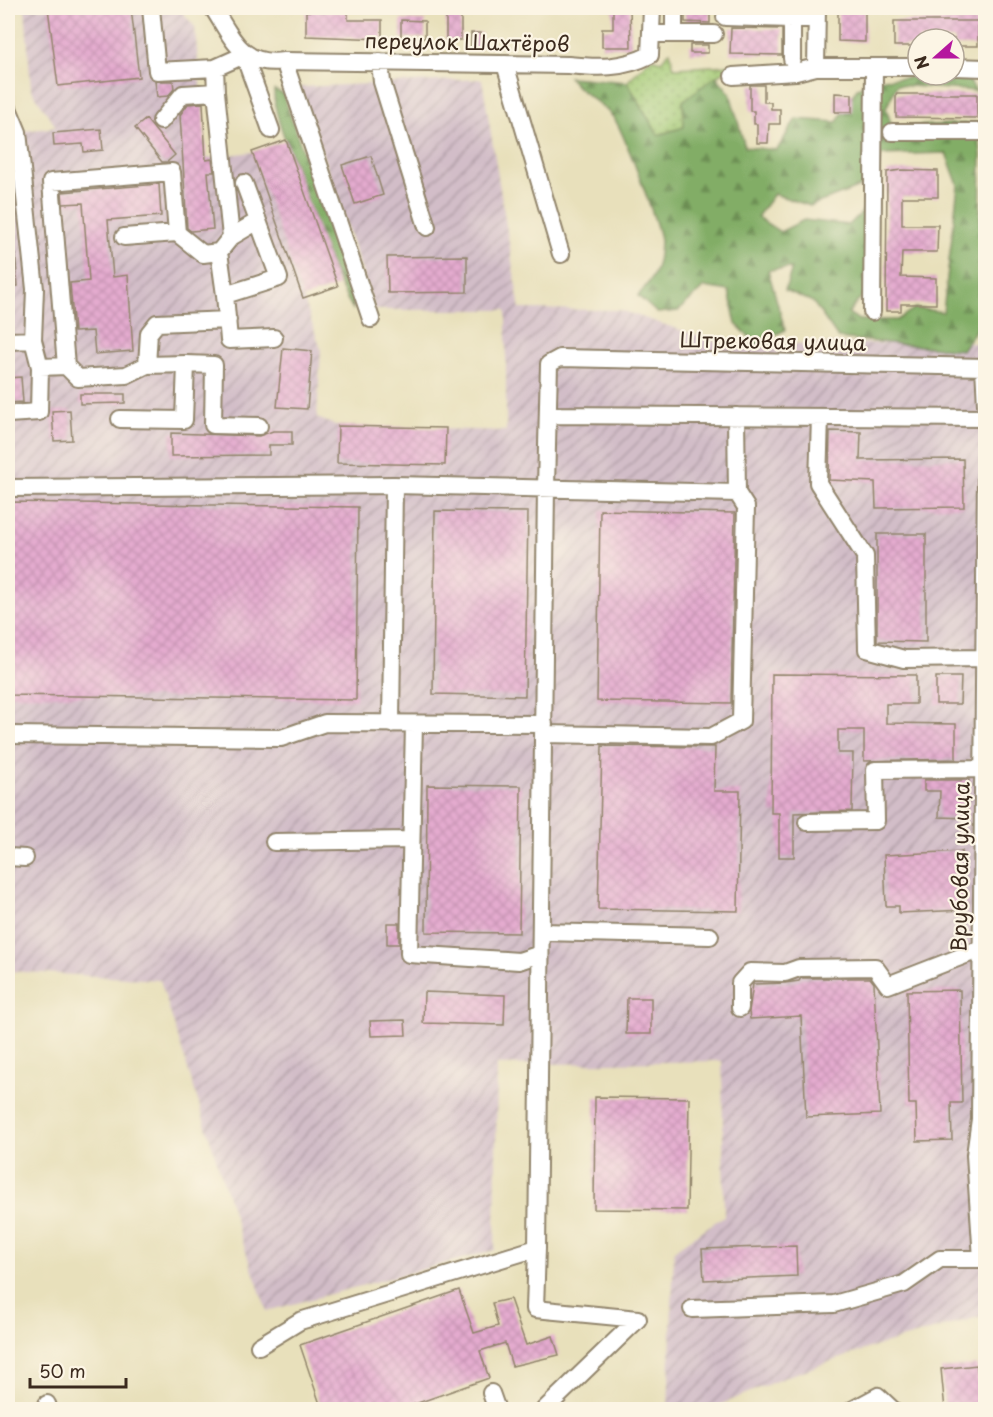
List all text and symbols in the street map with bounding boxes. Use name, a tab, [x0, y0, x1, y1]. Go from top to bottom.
street label: переулок Шахтёров	[364, 23, 570, 59]
north arrow	[906, 27, 966, 87]
text: N	[908, 53, 935, 73]
street label: Штрековая улица	[679, 322, 867, 358]
street label: Врубовая улица	[942, 781, 976, 952]
scale bar	[30, 1351, 126, 1389]
text: 50 m	[39, 1357, 86, 1384]

